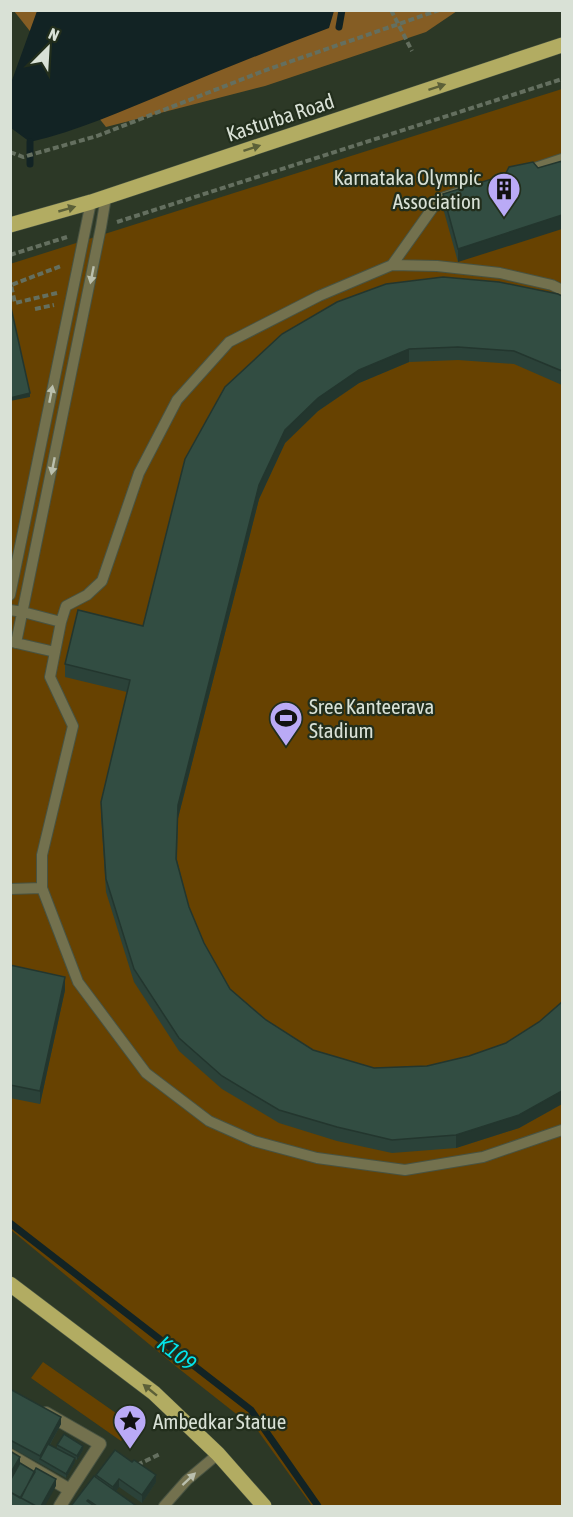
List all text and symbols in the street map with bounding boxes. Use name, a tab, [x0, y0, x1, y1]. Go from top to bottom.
north arrow	[18, 18, 78, 78]
text: N	[46, 24, 62, 44]
one-way arrow	[428, 82, 446, 91]
street label: Kasturba Road	[223, 88, 337, 146]
one-way arrow	[243, 143, 261, 153]
place label: Karnataka Olympic Association	[334, 165, 481, 213]
building icon: Karnataka Olympic Association	[486, 171, 522, 218]
one-way arrow	[58, 204, 76, 213]
one-way arrow	[86, 266, 96, 285]
one-way arrow	[47, 384, 56, 403]
one-way arrow	[48, 457, 57, 476]
place label: Sree Kanteerava Stadium	[309, 694, 434, 742]
sports icon: Sree Kanteerava Stadium	[268, 700, 304, 747]
water label: K109	[153, 1330, 201, 1376]
one-way arrow	[143, 1384, 158, 1397]
place icon: Ambedkar Statue	[112, 1403, 148, 1450]
place label: Ambedkar Statue	[153, 1409, 286, 1433]
one-way arrow	[182, 1472, 197, 1486]

